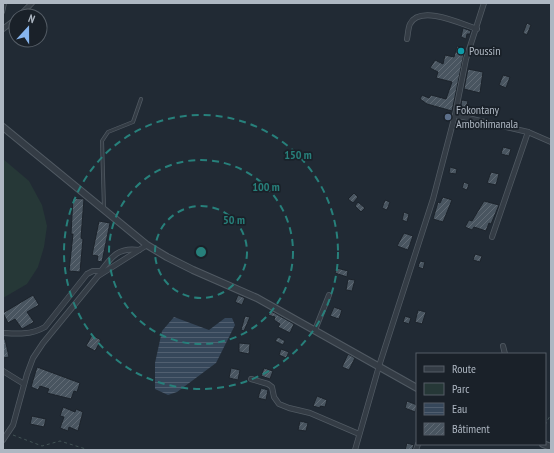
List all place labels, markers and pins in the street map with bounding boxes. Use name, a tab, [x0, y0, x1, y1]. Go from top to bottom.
place label: Poussin	[469, 43, 500, 58]
marker: Poussin	[456, 46, 466, 56]
place label: Fokontany Ambohimanala	[456, 102, 518, 131]
marker: Fokontany Ambohimanala	[443, 112, 453, 122]
centre of rings	[194, 245, 208, 259]

